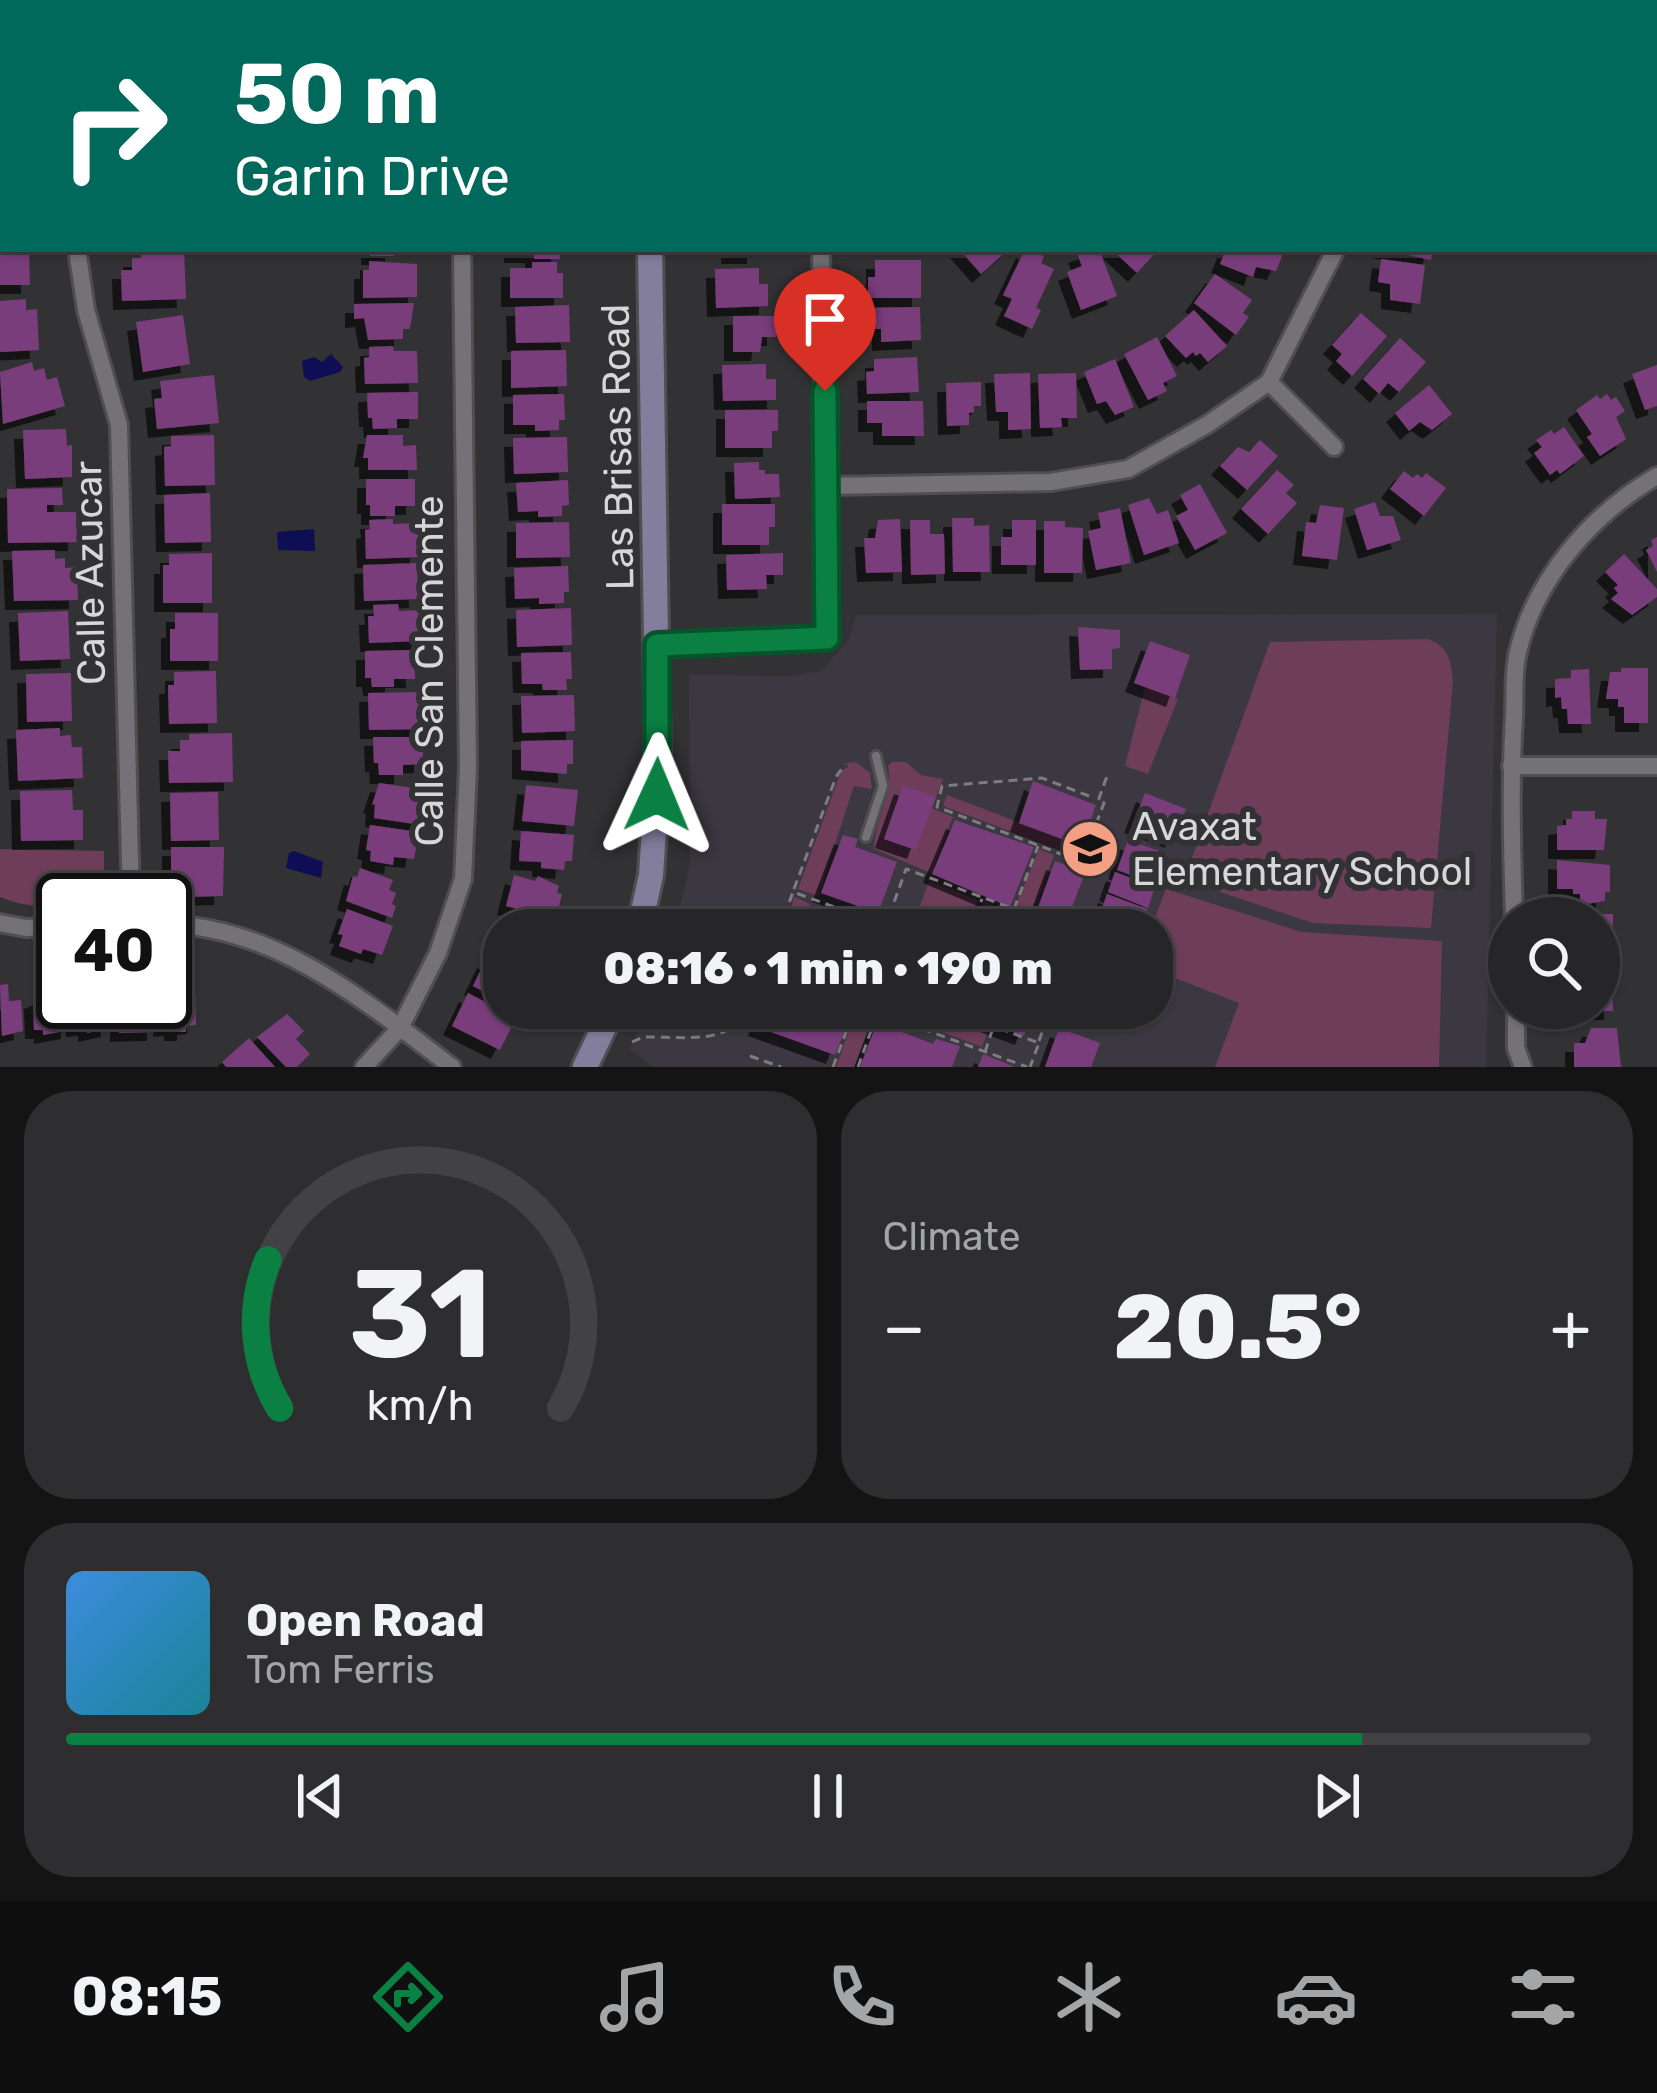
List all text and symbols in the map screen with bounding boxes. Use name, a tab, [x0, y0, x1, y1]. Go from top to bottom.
text: 50 m	[234, 44, 440, 144]
icon: right	[36, 48, 192, 204]
text: Garin Drive	[234, 145, 510, 209]
pin	[774, 268, 876, 391]
icon: arrive	[792, 286, 858, 352]
street label: Las Brisas Road	[593, 303, 643, 591]
street label: Calle Azucar	[65, 460, 115, 685]
street label: Calle San Clemente	[407, 495, 453, 847]
position arrow	[594, 732, 720, 858]
place label: Avaxat Elementary School	[1132, 804, 1472, 895]
school or university icon: Avaxat Elementary School	[1059, 818, 1121, 880]
speed limit sign: 40	[36, 873, 192, 1029]
map controls	[1488, 897, 1620, 1029]
button: search	[1488, 897, 1620, 1029]
text: 08:16 · 1 min · 190 m	[603, 942, 1053, 995]
text: Climate	[883, 1214, 1021, 1260]
text: 31	[349, 1240, 492, 1388]
text: 20.5°	[1114, 1274, 1362, 1381]
text: −	[883, 1288, 925, 1367]
text: +	[1550, 1288, 1591, 1367]
text: km/h	[367, 1380, 474, 1431]
text: Open Road	[246, 1594, 485, 1647]
text: Tom Ferris	[246, 1647, 435, 1693]
icon: previous	[287, 1763, 353, 1829]
icon: pause	[795, 1763, 861, 1829]
icon: next	[1304, 1763, 1370, 1829]
icon: directions	[366, 1955, 450, 2039]
icon: music	[593, 1955, 677, 2039]
icon: phone	[820, 1955, 904, 2039]
icon: climate	[1047, 1955, 1131, 2039]
icon: car	[1274, 1955, 1358, 2039]
icon: filters	[1501, 1955, 1585, 2039]
text: 08:15	[72, 1965, 222, 2029]

